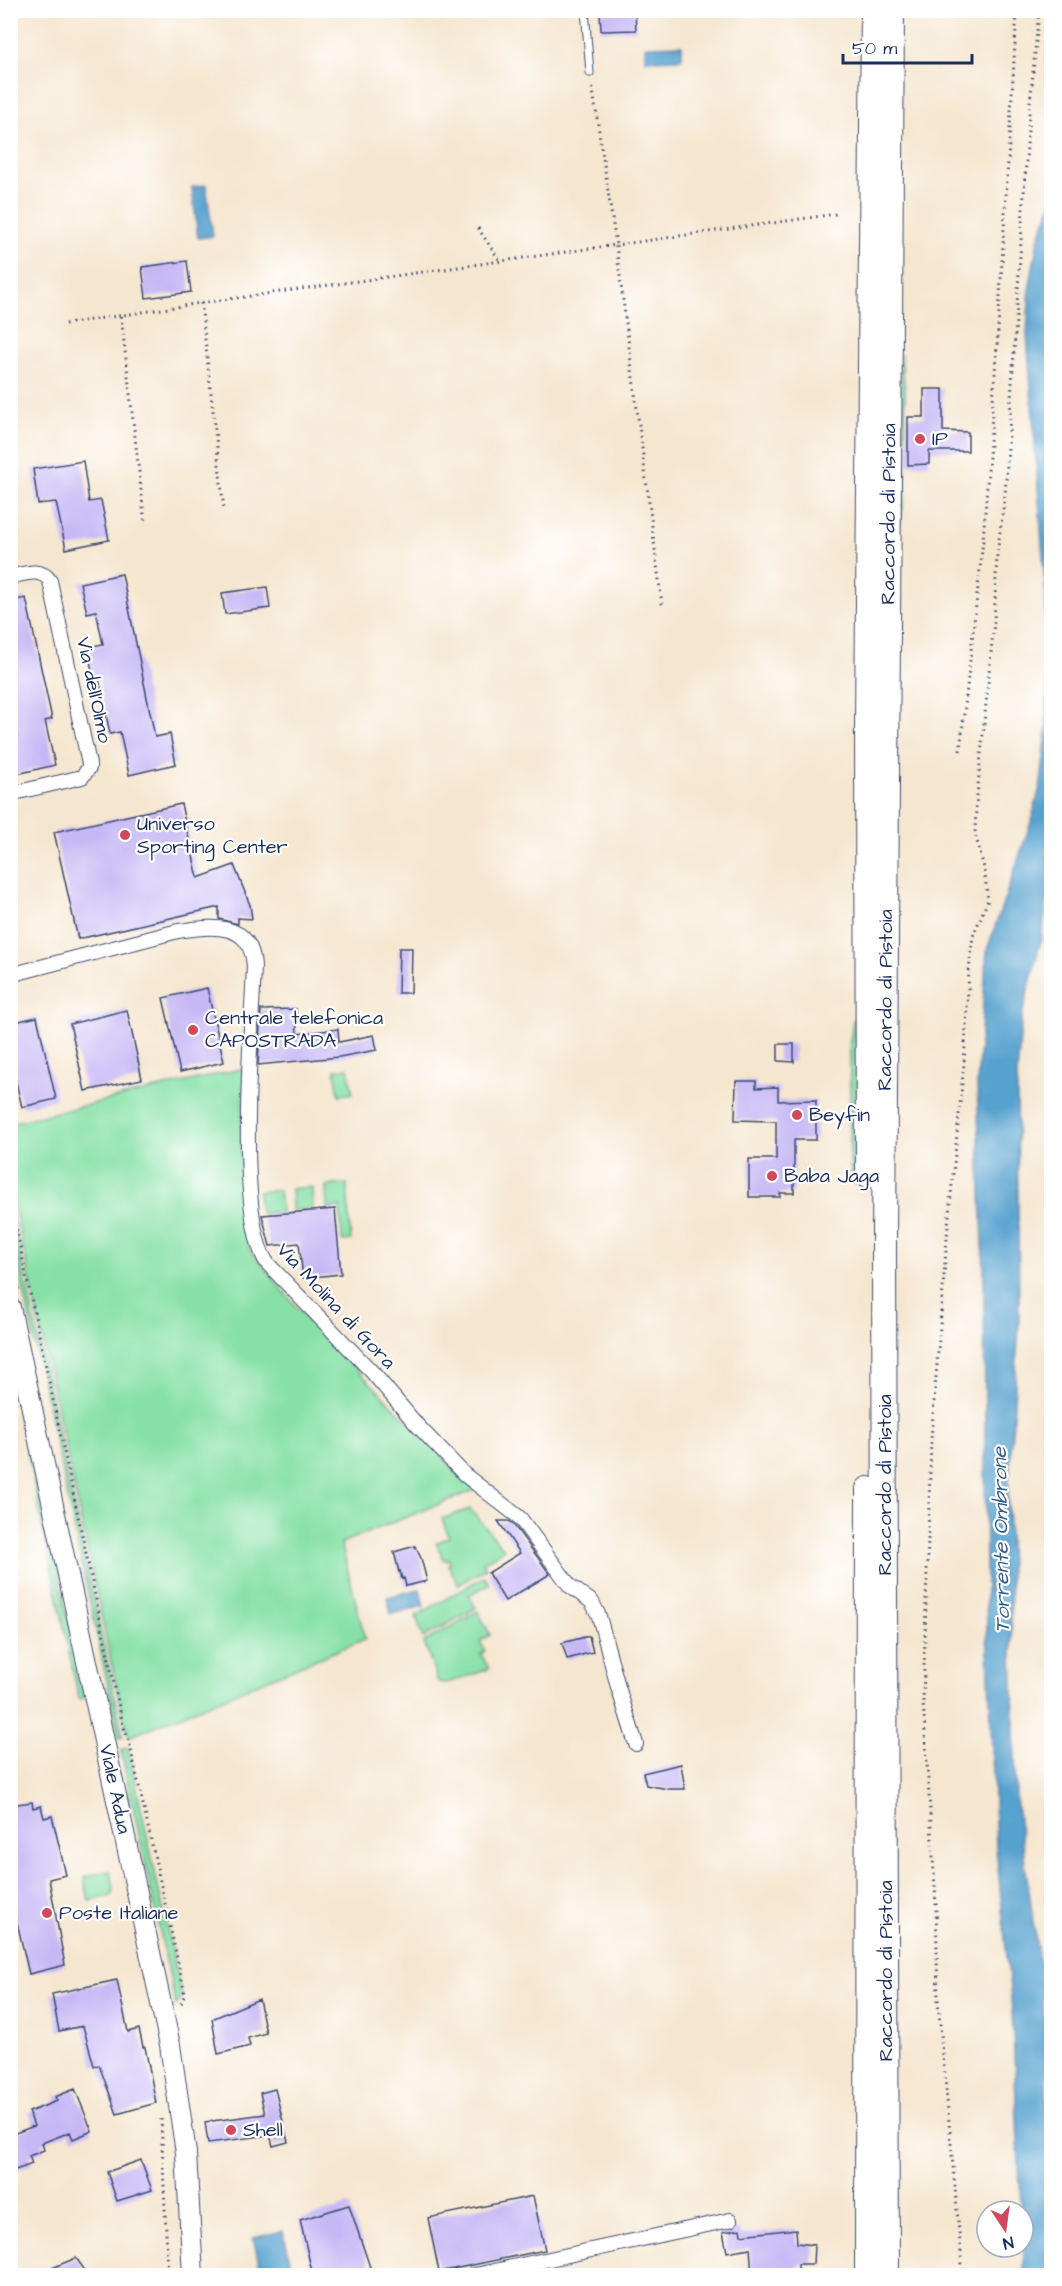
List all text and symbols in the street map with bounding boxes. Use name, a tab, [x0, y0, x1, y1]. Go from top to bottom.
scale bar	[843, 27, 972, 65]
text: 50 m	[852, 36, 897, 61]
street label: Raccordo di Pistoia	[874, 423, 903, 605]
place label: IP	[932, 425, 948, 453]
marker: IP	[913, 432, 927, 446]
street label: Via dell'Olmo	[69, 634, 119, 746]
place label: Universo Sporting Center	[137, 810, 288, 862]
marker: Universo Sporting Center	[118, 828, 132, 842]
street label: Raccordo di Pistoia	[871, 909, 900, 1091]
place label: Centrale telefonica CAPOSTRADA	[205, 1004, 383, 1055]
marker: Centrale telefonica CAPOSTRADA	[186, 1023, 200, 1037]
place label: Beyfin	[809, 1101, 870, 1130]
marker: Beyfin	[790, 1108, 804, 1122]
place label: Baba Jaga	[784, 1162, 879, 1191]
marker: Baba Jaga	[765, 1169, 779, 1183]
street label: Via Molina di Gora	[270, 1237, 402, 1375]
street label: Raccordo di Pistoia	[871, 1394, 899, 1576]
water label: Torrente Ombrone	[985, 1445, 1017, 1633]
street label: Viale Adua	[92, 1742, 138, 1836]
street label: Raccordo di Pistoia	[872, 1880, 900, 2062]
place label: Poste Italiane	[59, 1899, 179, 1927]
marker: Poste Italiane	[40, 1906, 54, 1920]
place label: Shell	[243, 2116, 283, 2144]
marker: Shell	[224, 2123, 238, 2137]
north arrow	[975, 2199, 1035, 2259]
text: N	[1001, 2231, 1016, 2254]

